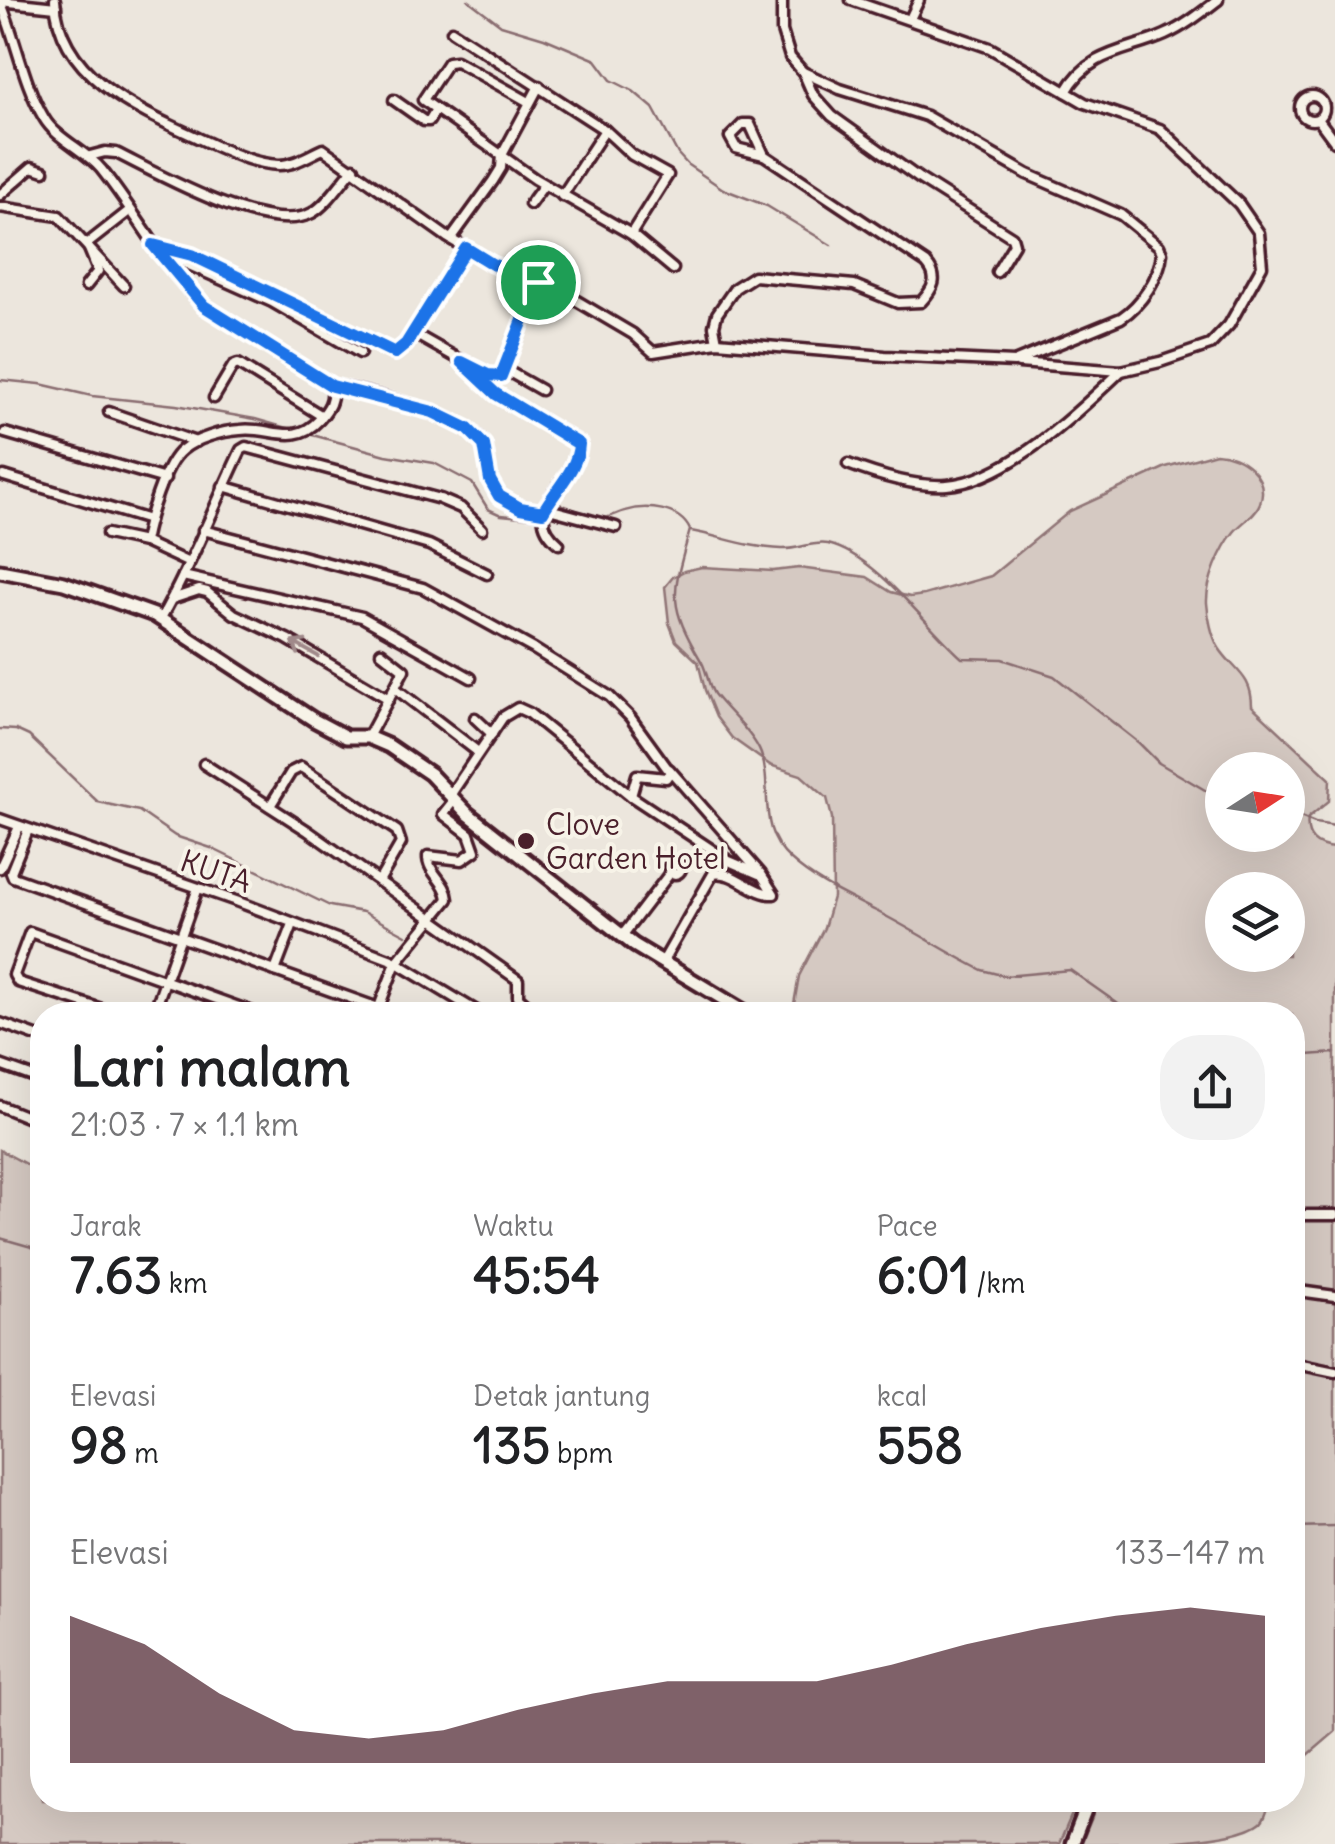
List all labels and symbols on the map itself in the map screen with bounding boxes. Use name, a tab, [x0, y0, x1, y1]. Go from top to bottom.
pin	[496, 240, 581, 325]
one-way arrow	[291, 639, 320, 659]
north arrow	[1205, 752, 1305, 852]
place label: Clove Garden Hotel	[546, 805, 726, 877]
marker: Clove Garden Hotel	[515, 830, 537, 852]
street label: KUTA	[176, 841, 256, 901]

